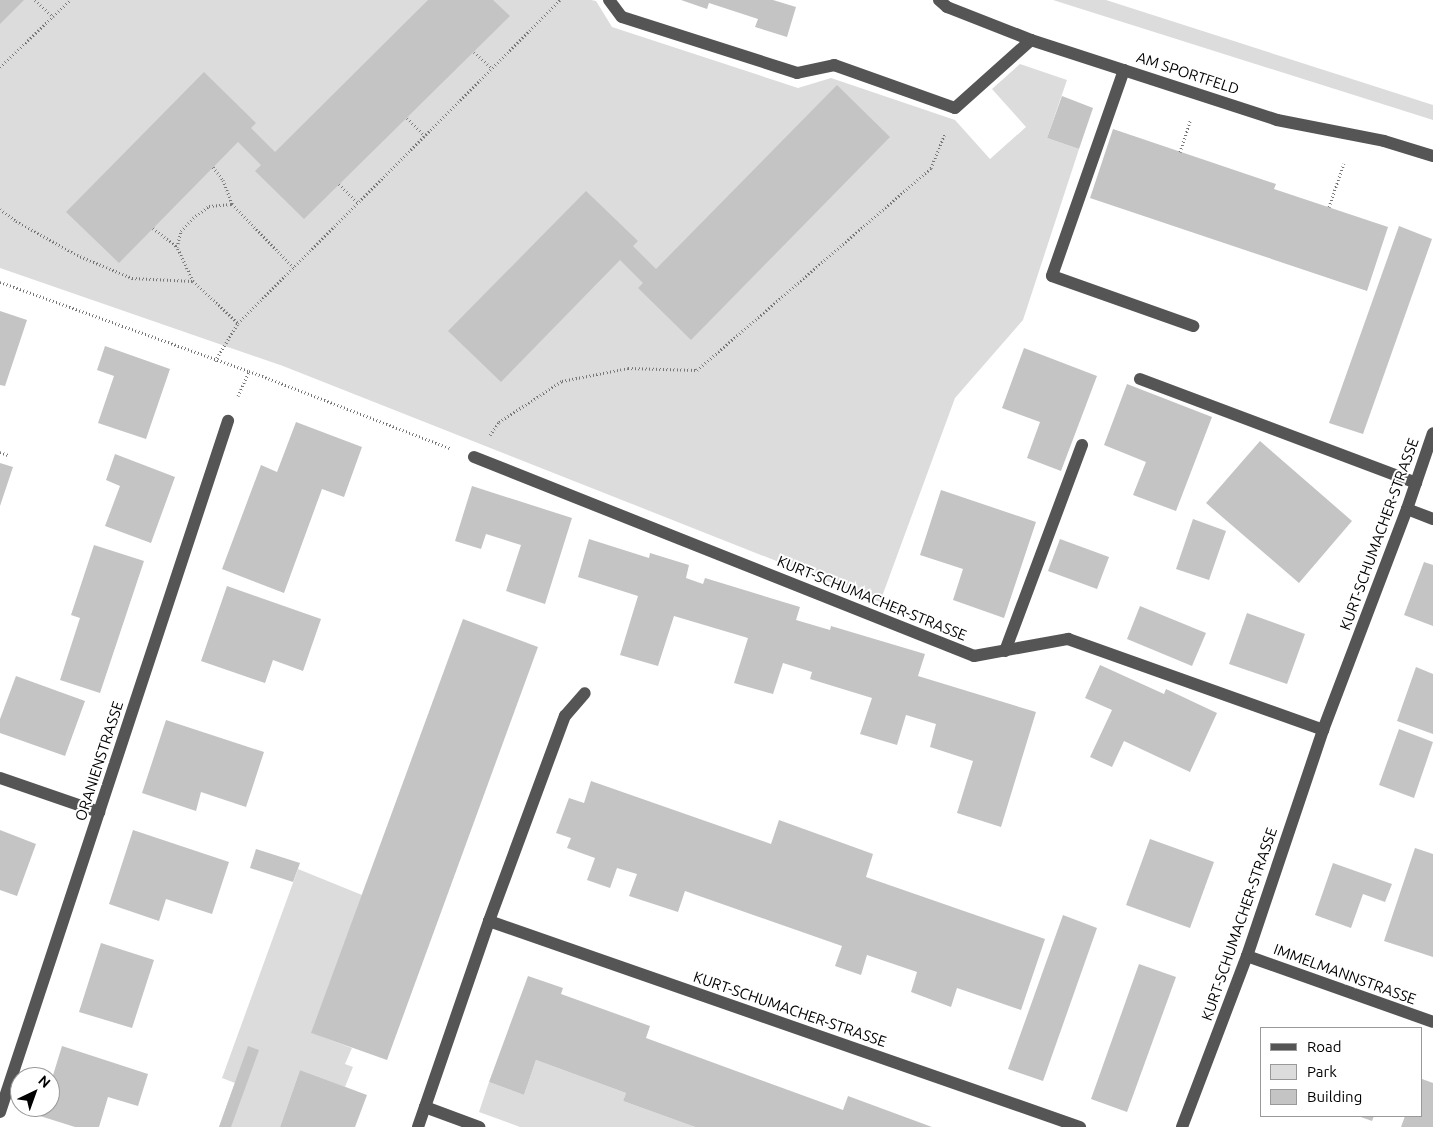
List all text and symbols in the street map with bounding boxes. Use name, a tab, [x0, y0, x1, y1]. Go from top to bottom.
street label: AM SPORTFELD	[1134, 48, 1242, 98]
street label: KURT-SCHUMACHER-STRASSE	[1336, 436, 1422, 632]
street label: KURT-SCHUMACHER-STRASSE	[775, 552, 969, 644]
street label: ORANIENSTRASSE	[71, 699, 127, 823]
street label: KURT-SCHUMACHER-STRASSE	[1197, 825, 1281, 1023]
street label: IMMELMANNSTRASSE	[1271, 940, 1419, 1008]
street label: KURT-SCHUMACHER-STRASSE	[691, 967, 889, 1051]
legend	[1260, 1027, 1423, 1117]
text: Road	[1307, 1038, 1342, 1055]
text: Park	[1307, 1063, 1337, 1080]
north arrow	[10, 1067, 60, 1117]
text: N	[35, 1072, 54, 1091]
text: Building	[1307, 1088, 1362, 1105]

